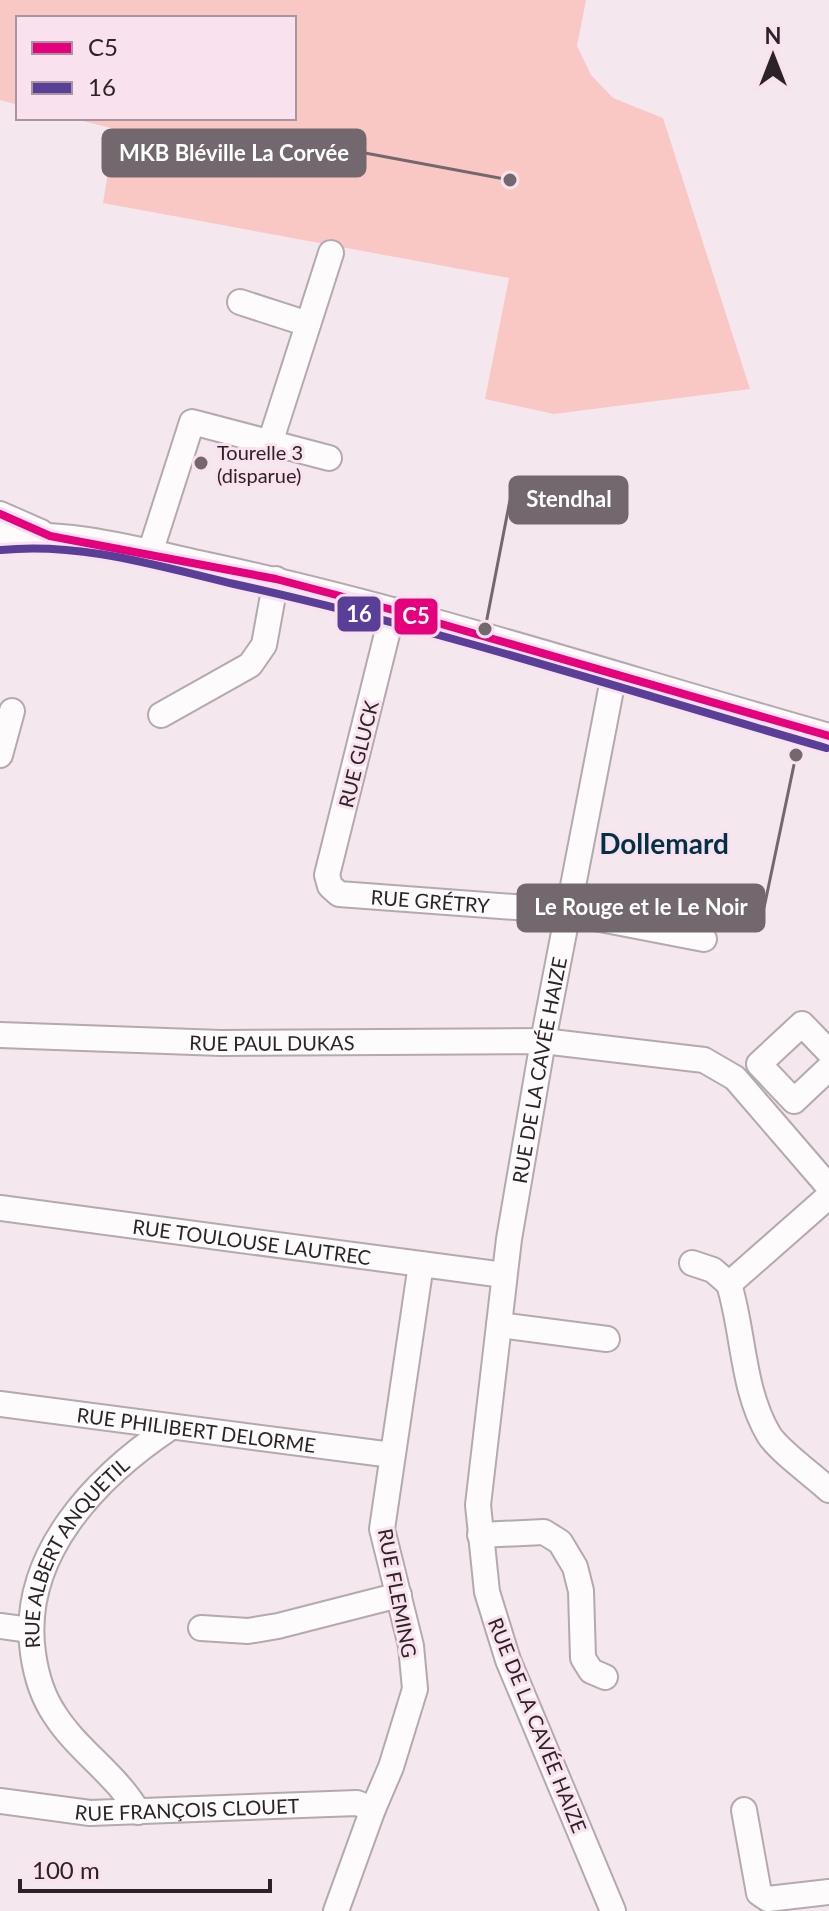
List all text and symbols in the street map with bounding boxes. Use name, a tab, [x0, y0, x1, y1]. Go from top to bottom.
legend	[16, 16, 296, 120]
north arrow	[733, 16, 813, 96]
text: N	[765, 22, 781, 49]
text: C5	[88, 32, 118, 61]
text: 16	[88, 72, 116, 101]
callout: MKB Bléville La Corvée	[103, 130, 365, 176]
text: MKB Bléville La Corvée	[119, 139, 349, 166]
place label: Tourelle 3 (disparue)	[217, 440, 303, 487]
marker: Tourelle 3 (disparue)	[192, 454, 210, 472]
callout: Stendhal	[510, 477, 627, 523]
text: Stendhal	[526, 485, 612, 512]
line badge: 16	[336, 595, 382, 633]
line badge: C5	[393, 597, 439, 636]
text: 16	[346, 600, 372, 627]
text: C5	[402, 602, 430, 629]
street label: RUE GLUCK	[333, 697, 383, 810]
district label: Dollemard	[599, 826, 729, 860]
street label: RUE GRÉTRY	[370, 884, 491, 917]
callout: Le Rouge et le Le Noir	[518, 885, 764, 931]
text: Le Rouge et le Le Noir	[534, 893, 749, 920]
street label: RUE DE LA CAVÉE HAIZE	[507, 955, 571, 1185]
street label: RUE PAUL DUKAS	[189, 1030, 355, 1055]
street label: RUE TOULOUSE LAUTREC	[131, 1214, 372, 1269]
street label: RUE PHILIBERT DELORME	[75, 1402, 317, 1457]
street label: RUE ALBERT ANQUETIL	[19, 1452, 134, 1649]
street label: RUE FLEMING	[374, 1526, 422, 1660]
street label: RUE DE LA CAVÉE HAIZE	[484, 1614, 592, 1836]
street label: RUE FRANÇOIS CLOUET	[74, 1793, 300, 1825]
scale bar	[20, 1843, 270, 1893]
text: 100 m	[32, 1855, 100, 1884]

